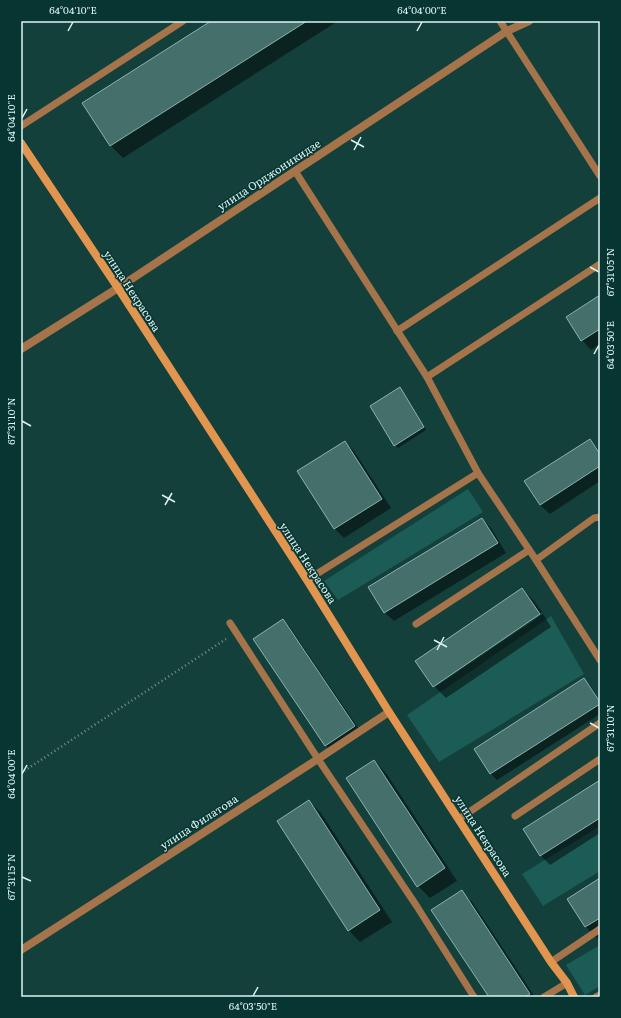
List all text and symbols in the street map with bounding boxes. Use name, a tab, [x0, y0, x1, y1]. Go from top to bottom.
text: 64°04'10"E	[49, 2, 97, 17]
text: 64°04'00"E	[397, 2, 447, 17]
text: 64°04'10"E	[3, 94, 18, 142]
street label: улица Орджоникидзе	[214, 135, 323, 214]
street label: улица Некрасова	[101, 247, 165, 334]
text: 67°31'05"N	[602, 248, 617, 296]
text: 64°03'50"E	[602, 321, 617, 369]
text: 67°31'10"N	[3, 397, 18, 445]
street label: улица Некрасова	[277, 519, 341, 606]
text: 67°31'10"N	[602, 704, 617, 752]
text: 64°04'00"E	[3, 749, 18, 799]
street label: улица Филатова	[156, 790, 241, 852]
street label: улица Некрасова	[452, 792, 516, 879]
text: 67°31'15"N	[3, 854, 18, 900]
text: 64°03'50"E	[229, 998, 277, 1013]

